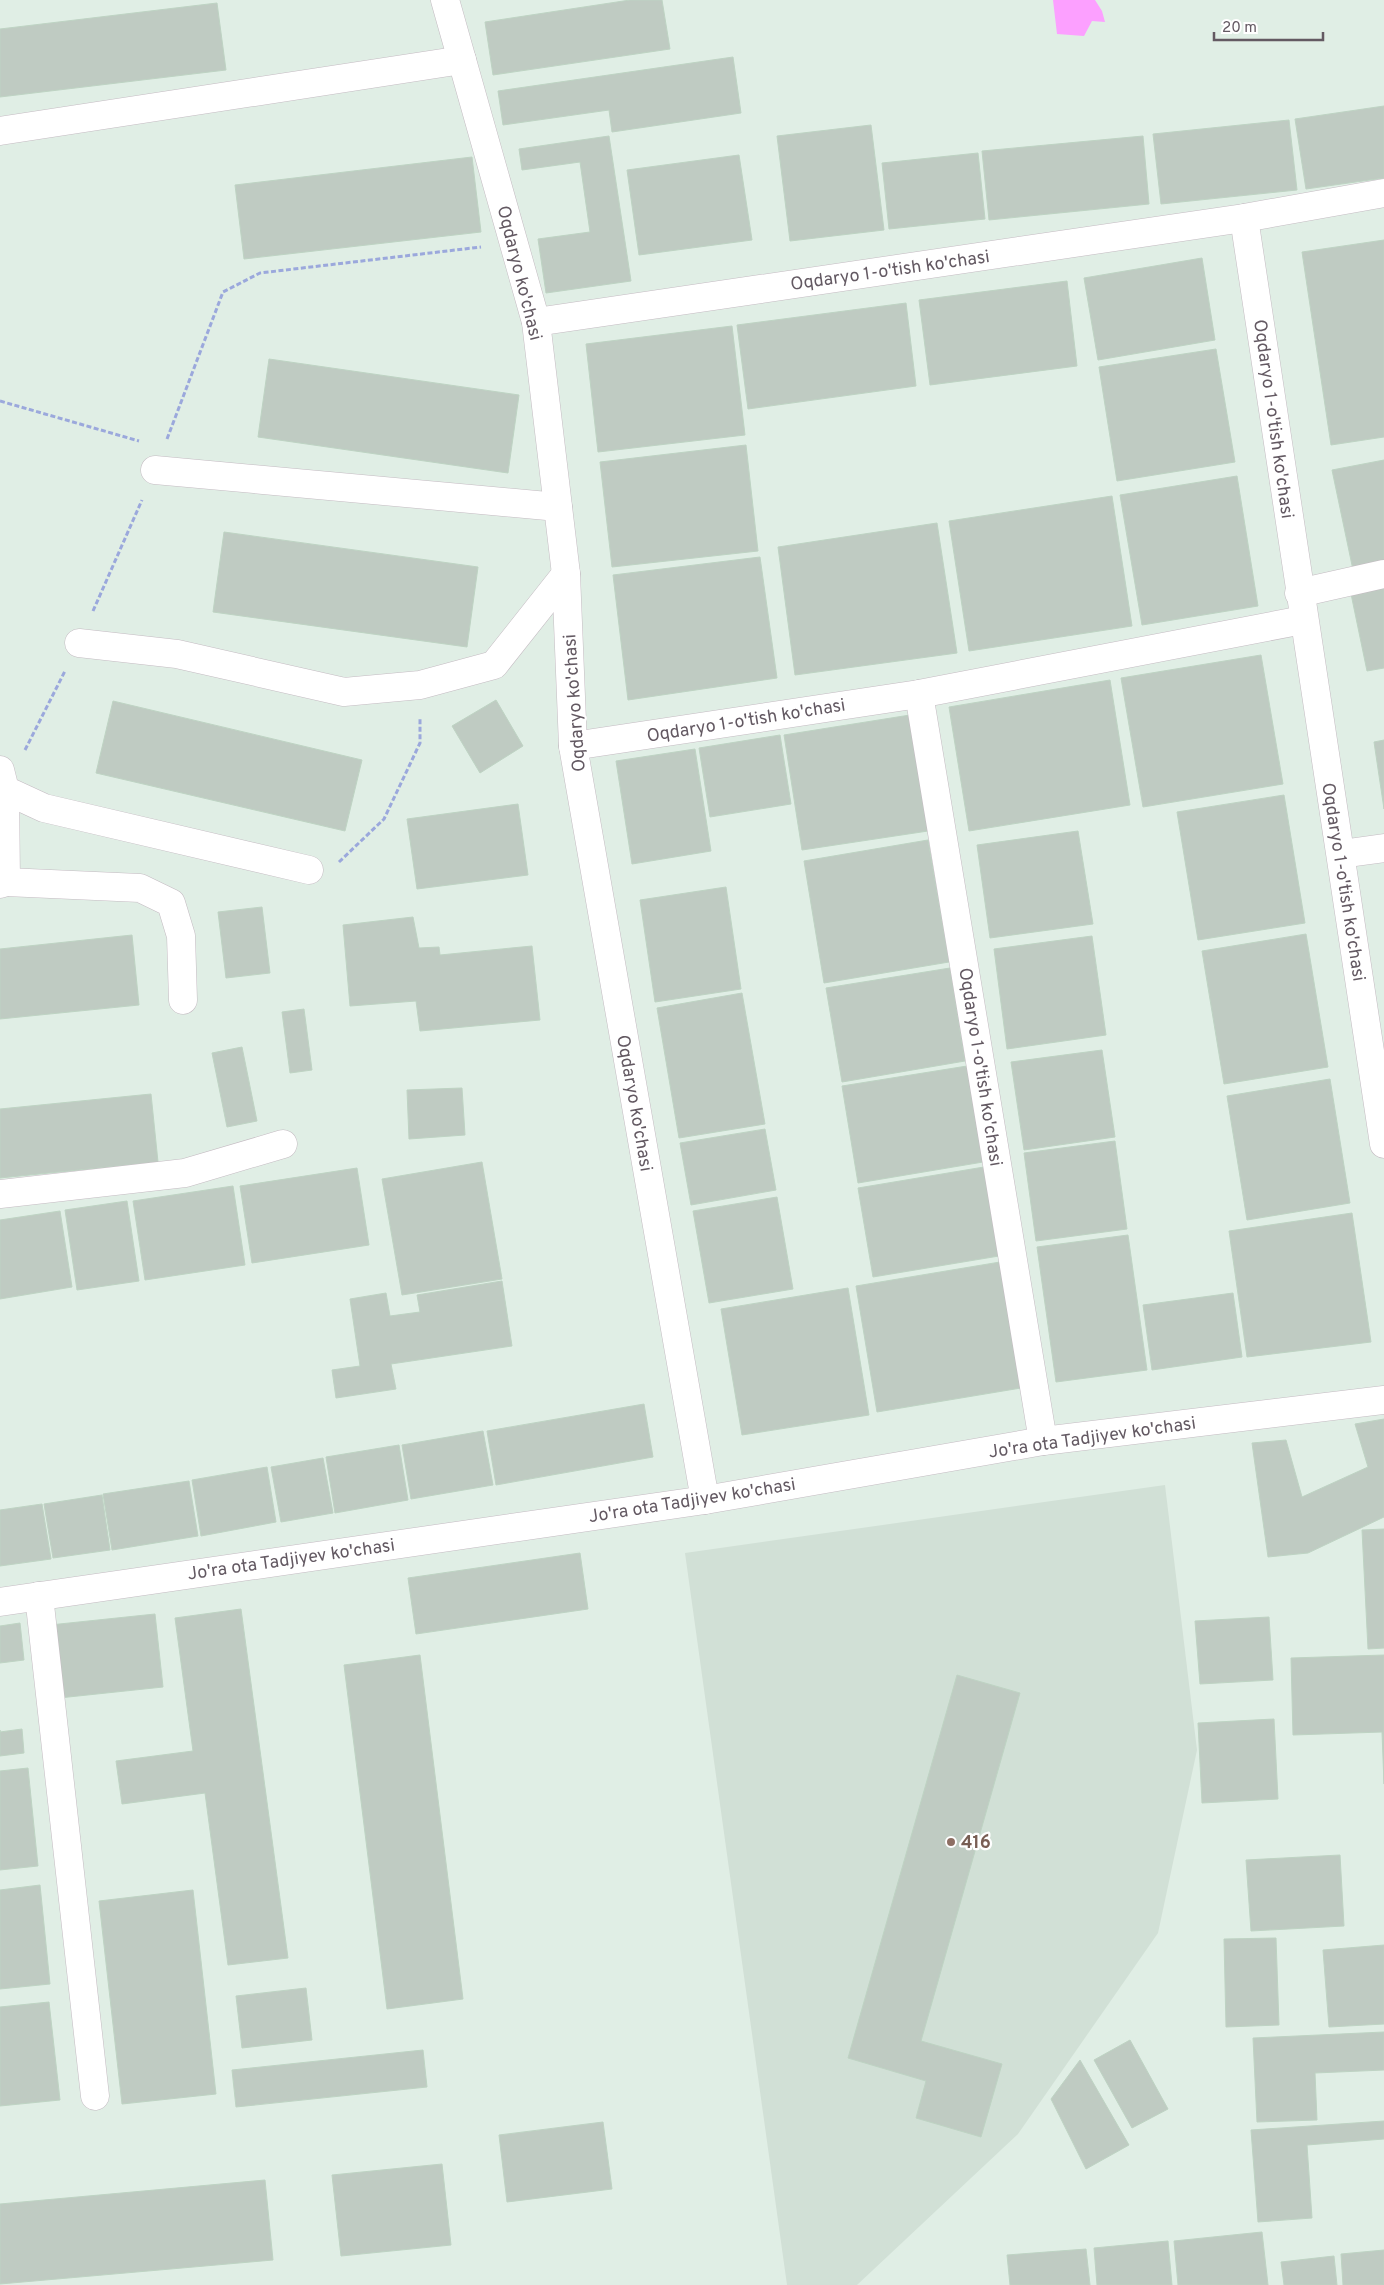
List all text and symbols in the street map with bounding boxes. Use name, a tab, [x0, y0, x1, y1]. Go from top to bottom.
scale bar	[1214, 10, 1323, 42]
text: 20 m	[1222, 19, 1257, 38]
street label: Oqdaryo ko'chasi	[491, 203, 546, 343]
street label: Oqdaryo 1-o'tish ko'chasi	[789, 246, 991, 297]
street label: Oqdaryo 1-o'tish ko'chasi	[1247, 318, 1298, 520]
street label: Oqdaryo ko'chasi	[559, 633, 592, 773]
street label: Oqdaryo 1-o'tish ko'chasi	[645, 694, 847, 749]
street label: Oqdaryo 1-o'tish ko'chasi	[1315, 781, 1370, 983]
street label: Oqdaryo 1-o'tish ko'chasi	[952, 966, 1007, 1168]
street label: Oqdaryo ko'chasi	[610, 1033, 657, 1173]
street label: Jo'ra ota Tadjiyev ko'chasi	[987, 1413, 1197, 1464]
street label: Jo'ra ota Tadjiyev ko'chasi	[587, 1474, 797, 1529]
street label: Jo'ra ota Tadjiyev ko'chasi	[186, 1535, 396, 1586]
place label: 416	[961, 1832, 991, 1855]
marker: 416	[945, 1836, 957, 1848]

